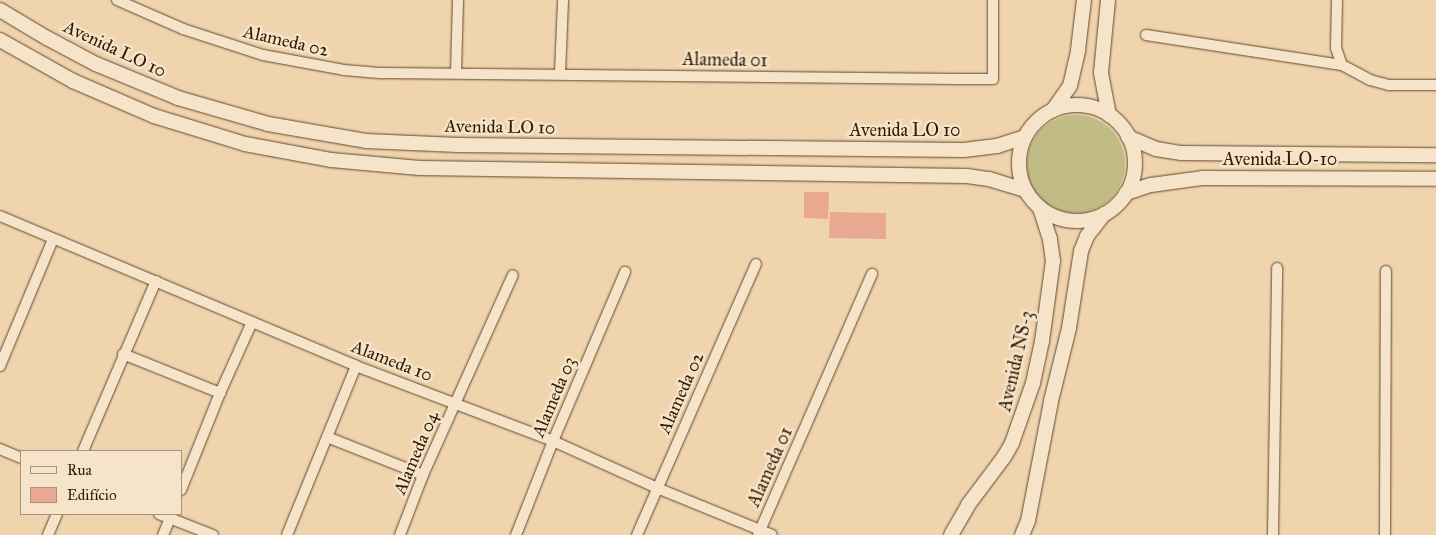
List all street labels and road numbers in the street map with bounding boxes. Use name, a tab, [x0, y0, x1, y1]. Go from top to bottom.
street label: Avenida LO 10	[60, 16, 170, 82]
street label: Alameda 02	[241, 21, 331, 61]
street label: Alameda 01	[682, 48, 768, 72]
street label: Avenida LO 10	[444, 115, 556, 139]
street label: Avenida LO 10	[850, 119, 960, 141]
street label: Avenida LO-10	[1223, 148, 1337, 170]
street label: Avenida NS-3	[994, 309, 1038, 413]
street label: Alameda 10	[348, 336, 436, 386]
street label: Alameda 02	[653, 349, 709, 437]
street label: Alameda 03	[527, 354, 581, 440]
street label: Alameda 04	[389, 408, 443, 498]
street label: Alameda 01	[743, 424, 797, 510]

